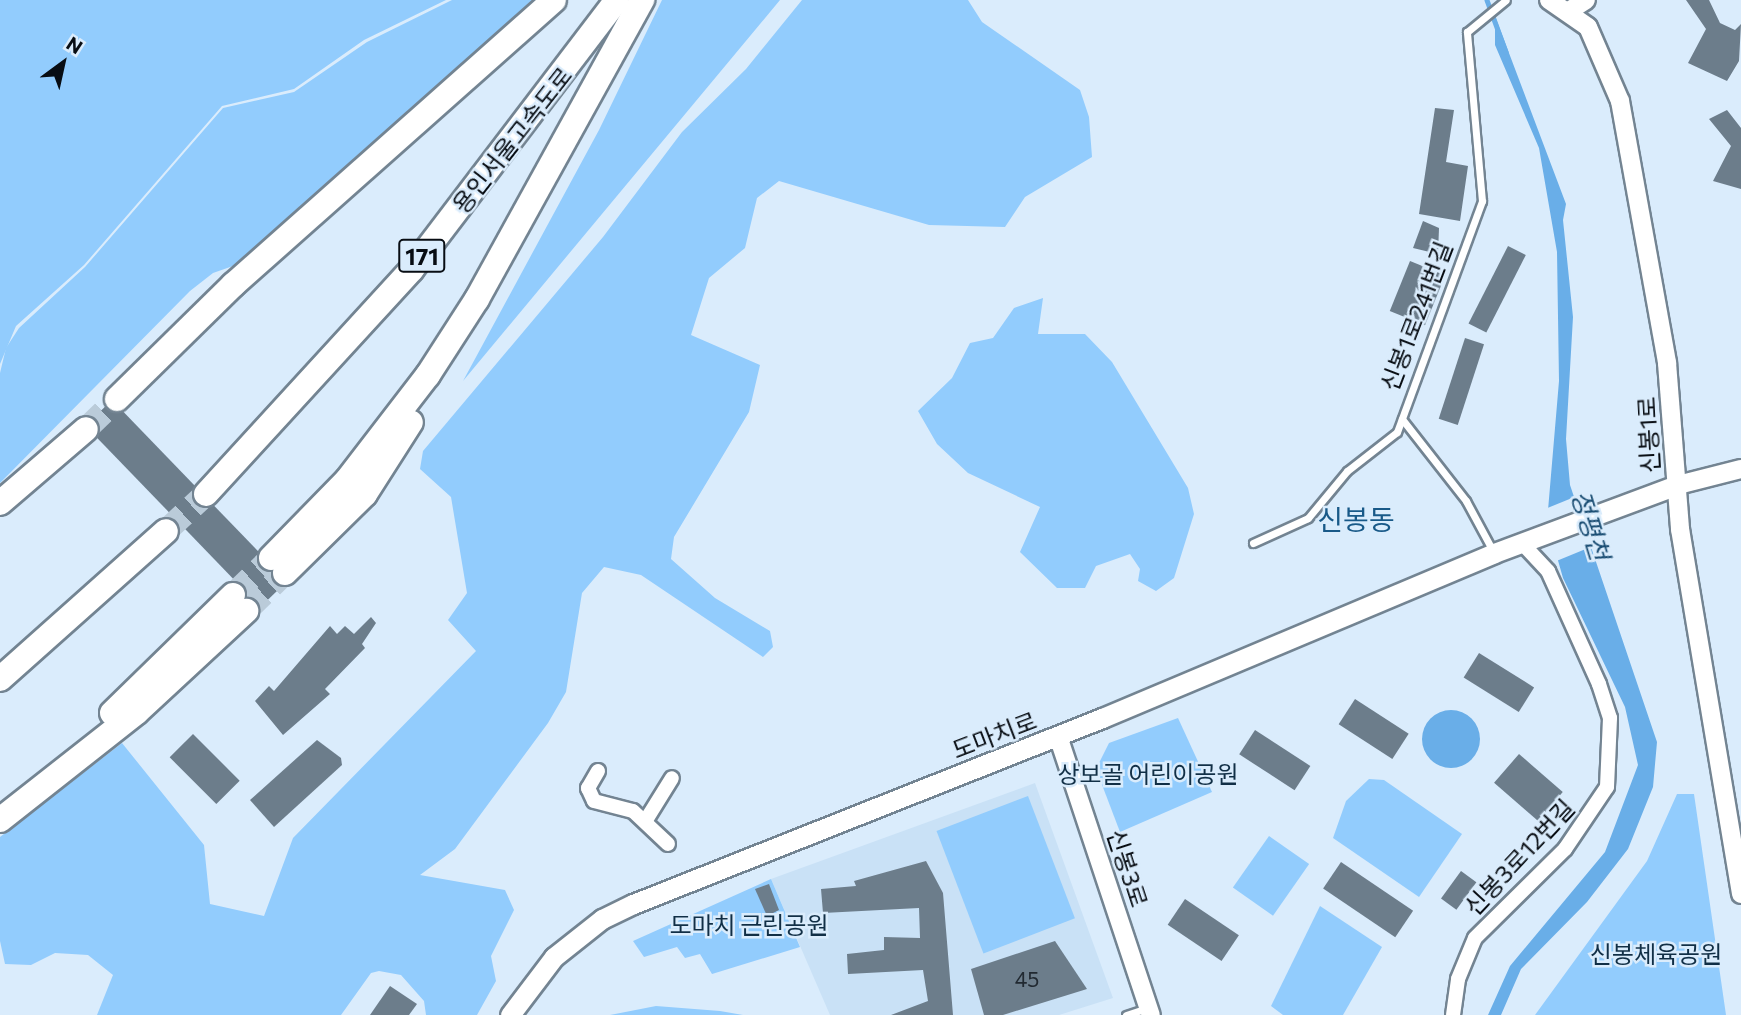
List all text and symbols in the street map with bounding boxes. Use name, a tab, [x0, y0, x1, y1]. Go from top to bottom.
north arrow	[28, 28, 98, 98]
text: N	[62, 31, 87, 58]
street label: 용인서울고속도로	[446, 62, 578, 218]
road number: 171	[398, 236, 446, 276]
street label: 신봉1로241번길	[1374, 237, 1458, 395]
street label: 신봉1로	[1632, 396, 1664, 474]
water label: 정평천	[1566, 486, 1616, 564]
district label: 신봉동	[1317, 502, 1395, 536]
street label: 도마치로	[948, 706, 1040, 764]
park label: 상보골 어린이공원	[1057, 760, 1239, 788]
street label: 신봉3로12번길	[1458, 793, 1580, 921]
street label: 신봉3로	[1102, 826, 1154, 910]
park label: 도마치 근린공원	[669, 911, 829, 939]
park label: 신봉체육공원	[1590, 940, 1722, 968]
house number: 45	[1015, 966, 1039, 992]

